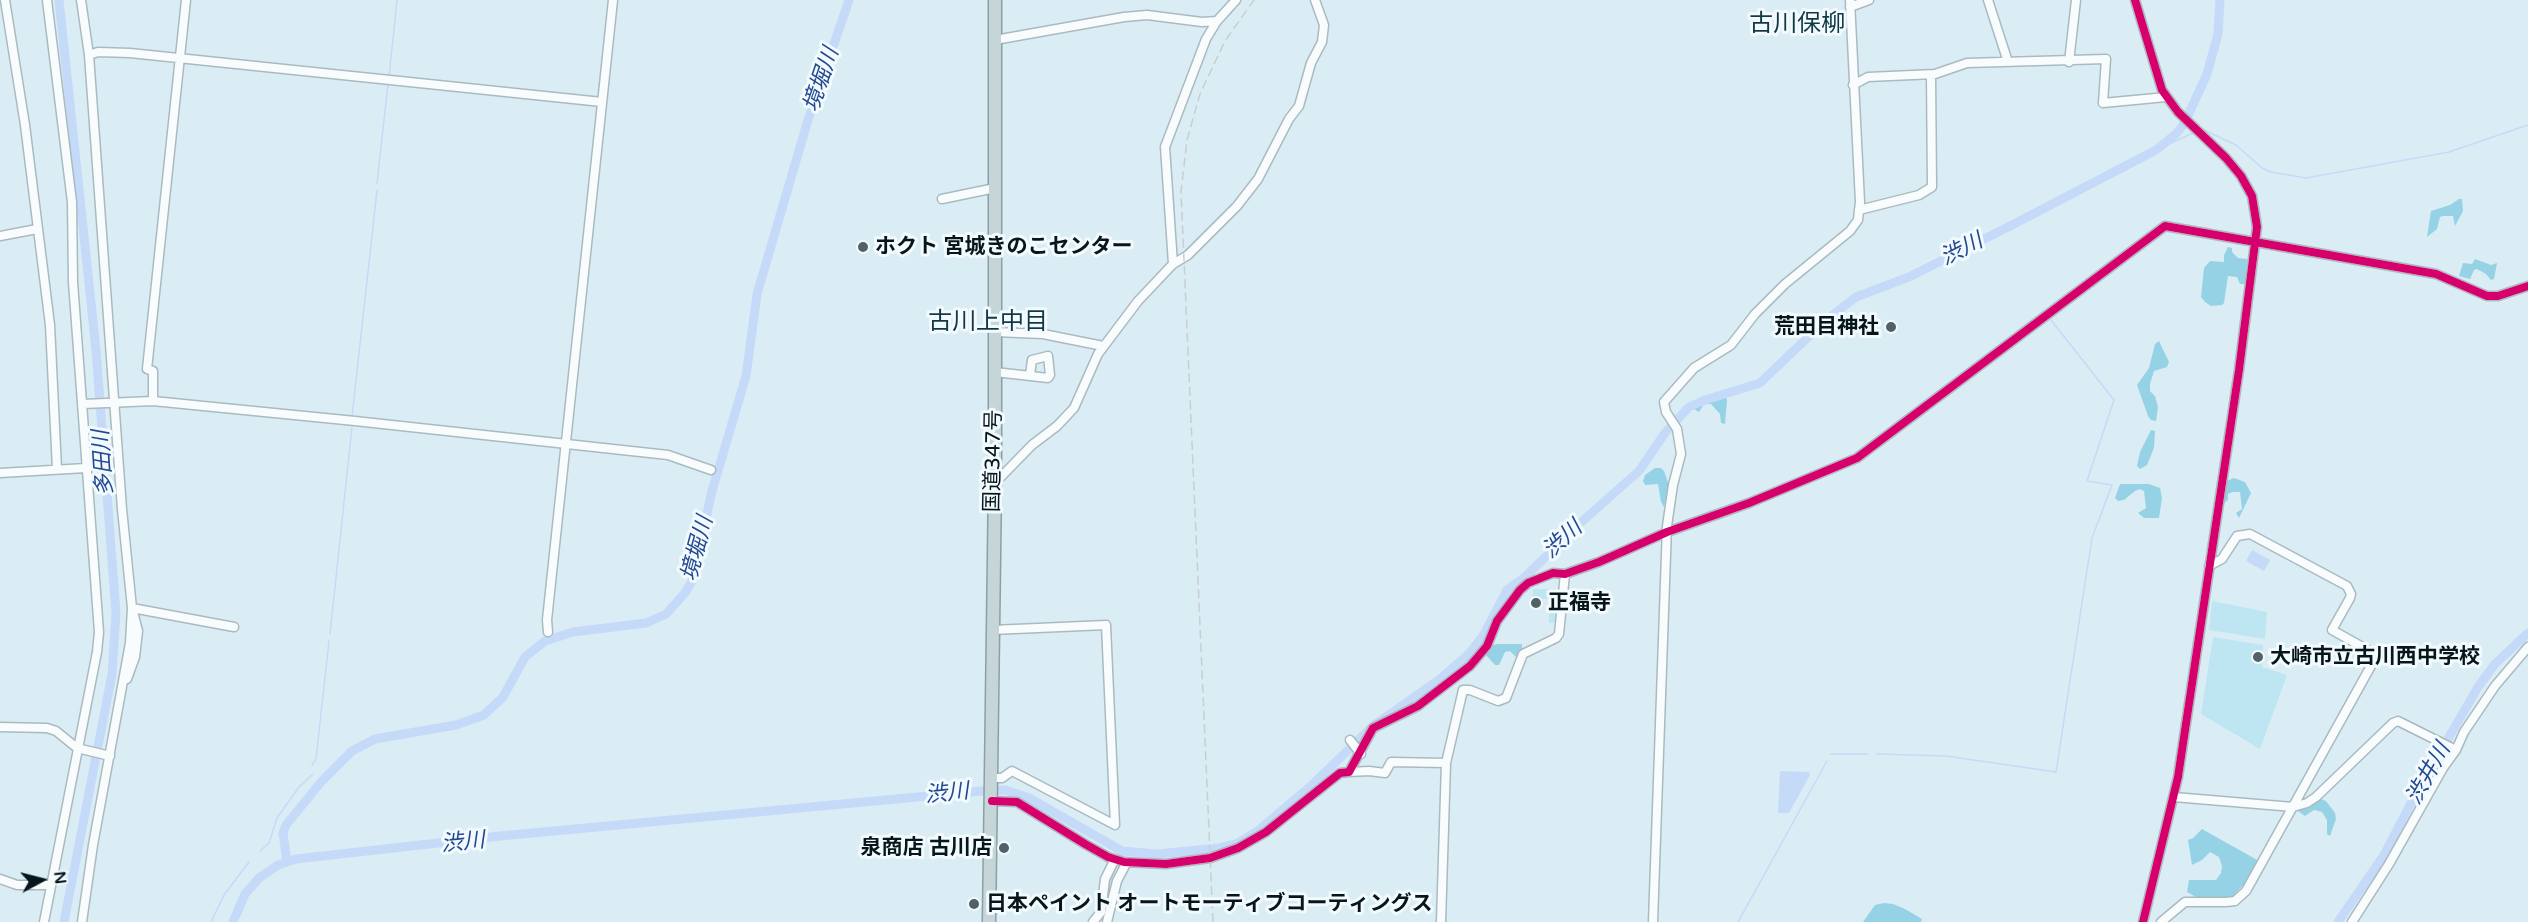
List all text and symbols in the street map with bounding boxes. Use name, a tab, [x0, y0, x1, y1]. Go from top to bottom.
district label: 古川保柳	[1749, 11, 1845, 39]
water label: 境堀川	[799, 45, 845, 115]
water label: 渋川	[1936, 228, 1988, 272]
place label: ホクト 宮城きのこセンター	[875, 234, 1132, 260]
marker: ホクト 宮城きのこセンター	[856, 240, 870, 254]
district label: 古川上中目	[928, 309, 1048, 337]
place label: 荒田目神社	[1774, 314, 1879, 340]
marker: 荒田目神社	[1884, 320, 1898, 334]
street label: 国道347号	[981, 410, 1007, 512]
water label: 多田川	[89, 429, 119, 497]
water label: 境堀川	[677, 514, 719, 584]
water label: 渋川	[1538, 515, 1588, 565]
place label: 正福寺	[1548, 590, 1611, 616]
marker: 正福寺	[1529, 596, 1543, 610]
place label: 大崎市立古川西中学校	[2270, 644, 2480, 670]
marker: 大崎市立古川西中学校	[2251, 650, 2265, 664]
water label: 渋井川	[2401, 739, 2457, 809]
water label: 渋川	[924, 779, 970, 809]
water label: 渋川	[440, 828, 486, 858]
place label: 泉商店 古川店	[861, 835, 992, 861]
marker: 泉商店 古川店	[997, 841, 1011, 855]
north arrow	[12, 850, 72, 910]
text: N	[49, 870, 71, 885]
place label: 日本ペイント オートモーティブコーティングス	[986, 891, 1432, 917]
marker: 日本ペイント オートモーティブコーティングス	[967, 897, 981, 911]

